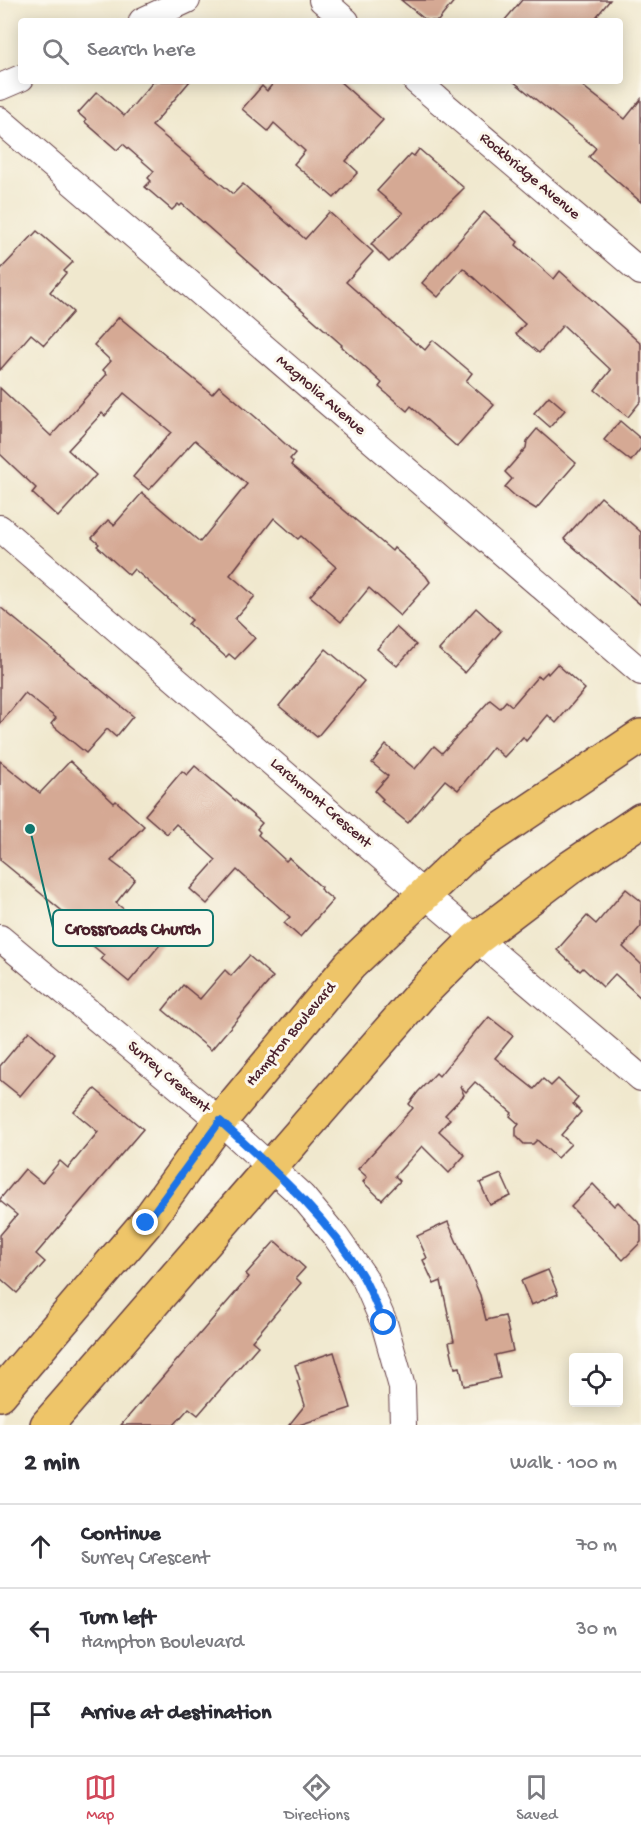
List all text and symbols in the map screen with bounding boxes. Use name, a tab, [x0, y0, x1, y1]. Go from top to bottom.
search box	[18, 18, 623, 84]
icon: search	[39, 35, 72, 68]
text: Search here	[87, 38, 195, 64]
street label: Rockbridge Avenue	[475, 129, 584, 225]
street label: Magnolia Avenue	[271, 352, 369, 441]
street label: Larchmont Crescent	[265, 755, 376, 854]
callout: Crossroads Church	[53, 910, 213, 946]
text: Crossroads Church	[64, 920, 201, 941]
street label: Hampton Boulevard	[243, 978, 342, 1091]
street label: Surrey Crescent	[123, 1038, 214, 1119]
route end	[132, 1209, 158, 1235]
route start	[370, 1309, 396, 1335]
map controls	[569, 1353, 623, 1407]
button: locate	[569, 1353, 623, 1407]
text: 2 min	[24, 1449, 79, 1480]
text: Walk · 100 m	[510, 1453, 617, 1476]
text: Continue	[81, 1522, 161, 1548]
icon: ahead	[24, 1530, 57, 1563]
text: 70 m	[576, 1535, 617, 1558]
text: Surrey Crescent	[81, 1548, 209, 1571]
text: Turn left	[81, 1606, 155, 1632]
icon: left	[24, 1614, 57, 1647]
text: 30 m	[576, 1619, 617, 1642]
text: Hampton Boulevard	[81, 1632, 244, 1655]
icon: arrive	[24, 1698, 57, 1731]
text: Arrive at destination	[81, 1701, 271, 1727]
tab: Map	[84, 1771, 117, 1826]
tab: Directions	[284, 1771, 349, 1826]
tab: Saved	[516, 1771, 557, 1826]

